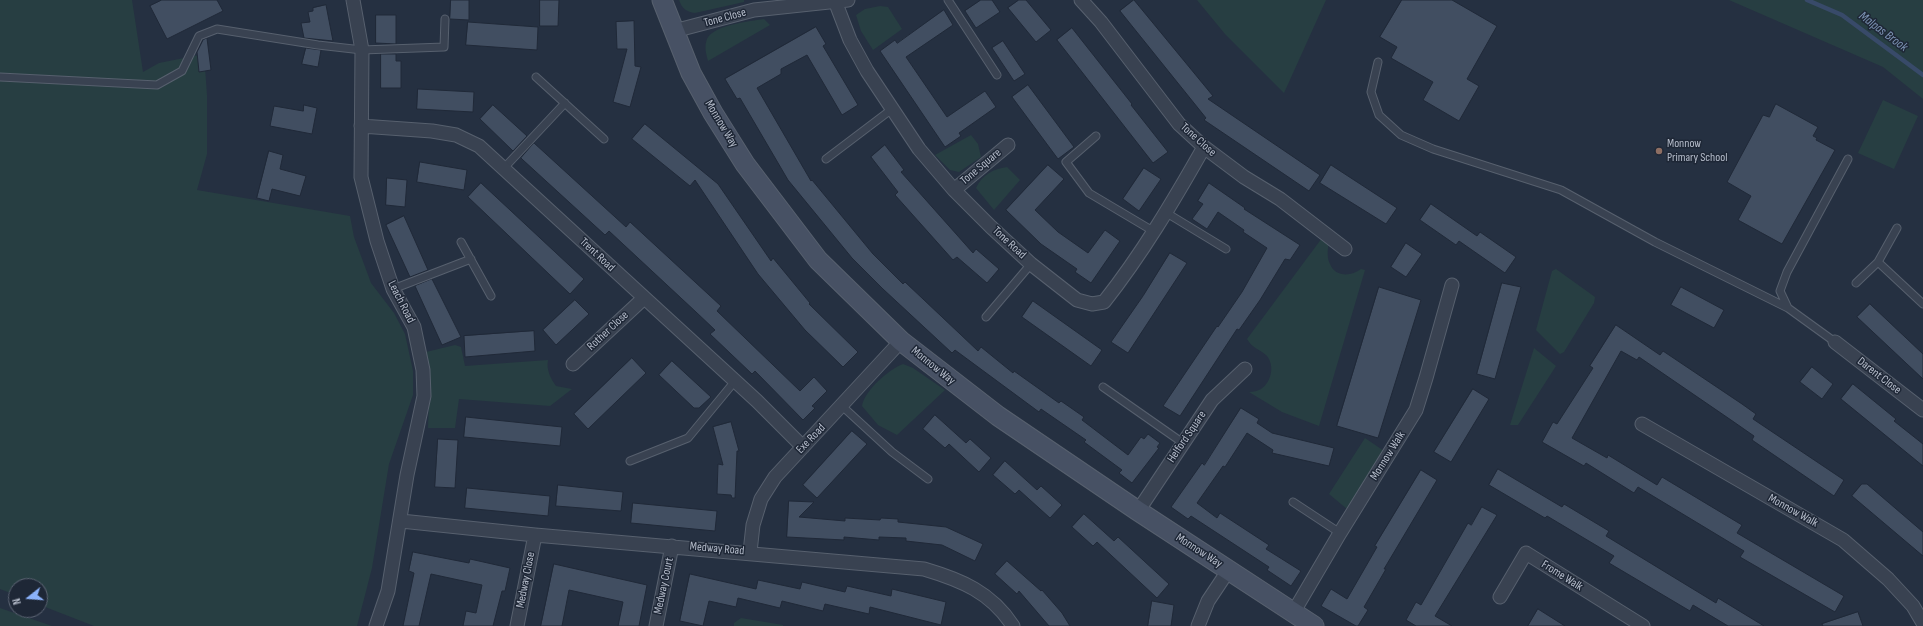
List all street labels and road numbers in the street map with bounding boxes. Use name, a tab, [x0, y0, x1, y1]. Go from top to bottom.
street label: Tone Close	[702, 5, 748, 31]
street label: Monnow Way	[701, 98, 741, 150]
street label: Tone Close	[1177, 120, 1219, 160]
street label: Tone Square	[958, 146, 1004, 188]
street label: Tone Road	[989, 224, 1029, 262]
street label: Trent Road	[576, 235, 618, 275]
street label: Leach Road	[384, 278, 418, 326]
street label: Rother Close	[584, 308, 632, 354]
street label: Monnow Way	[908, 344, 958, 388]
street label: Darent Close	[1854, 354, 1904, 398]
street label: Helford Square	[1164, 408, 1210, 466]
street label: Exe Road	[793, 421, 829, 457]
street label: Monnow Walk	[1367, 429, 1409, 483]
street label: Monnow Walk	[1766, 491, 1820, 531]
street label: Monnow Way	[1173, 531, 1225, 571]
street label: Medway Road	[689, 539, 745, 559]
street label: Medway Close	[514, 551, 538, 609]
street label: Medway Court	[651, 556, 677, 616]
street label: Frome Walk	[1539, 558, 1585, 594]

